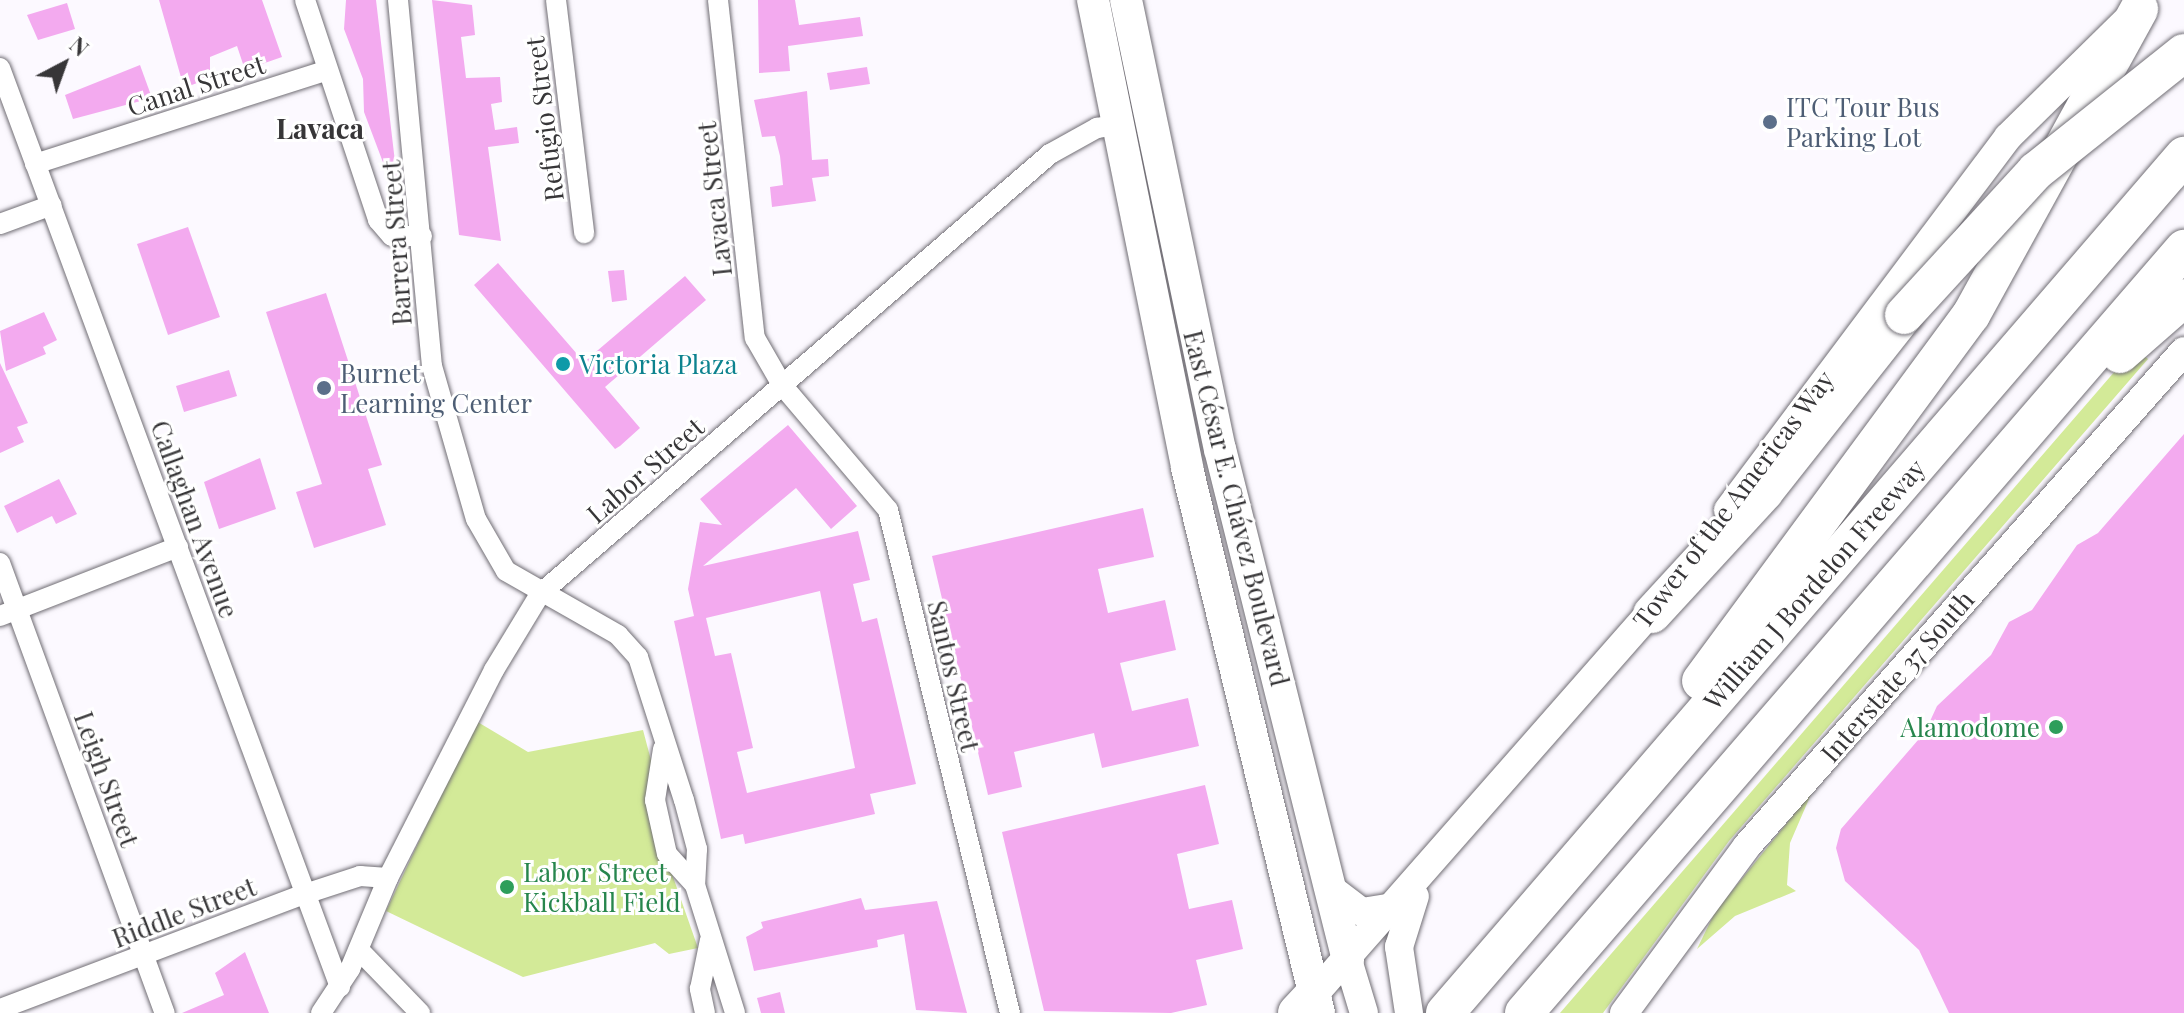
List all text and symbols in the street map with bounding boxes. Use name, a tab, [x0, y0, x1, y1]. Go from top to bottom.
north arrow	[24, 24, 104, 104]
text: N	[64, 29, 96, 62]
street label: Refugio Street	[518, 35, 570, 203]
street label: Canal Street	[123, 48, 269, 122]
place label: ITC Tour Bus Parking Lot	[1786, 91, 1941, 152]
district label: Lavaca	[276, 111, 364, 145]
marker: ITC Tour Bus Parking Lot	[1761, 113, 1779, 131]
street label: Lavaca Street	[690, 120, 738, 278]
street label: Barrera Street	[375, 159, 417, 327]
street label: East César E. Chávez Boulevard	[1178, 326, 1296, 690]
place label: Victoria Plaza	[579, 348, 738, 380]
marker: Victoria Plaza	[554, 355, 572, 373]
place label: Burnet Learning Center	[340, 357, 532, 418]
street label: Tower of the Americas Way	[1625, 363, 1841, 635]
marker: Burnet Learning Center	[315, 379, 333, 397]
street label: Labor Street	[580, 411, 710, 529]
street label: Callaghan Avenue	[145, 416, 245, 622]
street label: William J Bordelon Freeway	[1697, 452, 1931, 716]
street label: Interstate 37 South	[1814, 584, 1980, 768]
street label: Santos Street	[921, 598, 987, 754]
street label: Leigh Street	[68, 707, 146, 851]
place label: Alamodome	[1900, 711, 2040, 743]
marker: Alamodome	[2047, 718, 2065, 736]
place label: Labor Street Kickball Field	[523, 856, 681, 918]
street label: Riddle Street	[108, 870, 260, 954]
marker: Labor Street Kickball Field	[498, 878, 516, 896]

